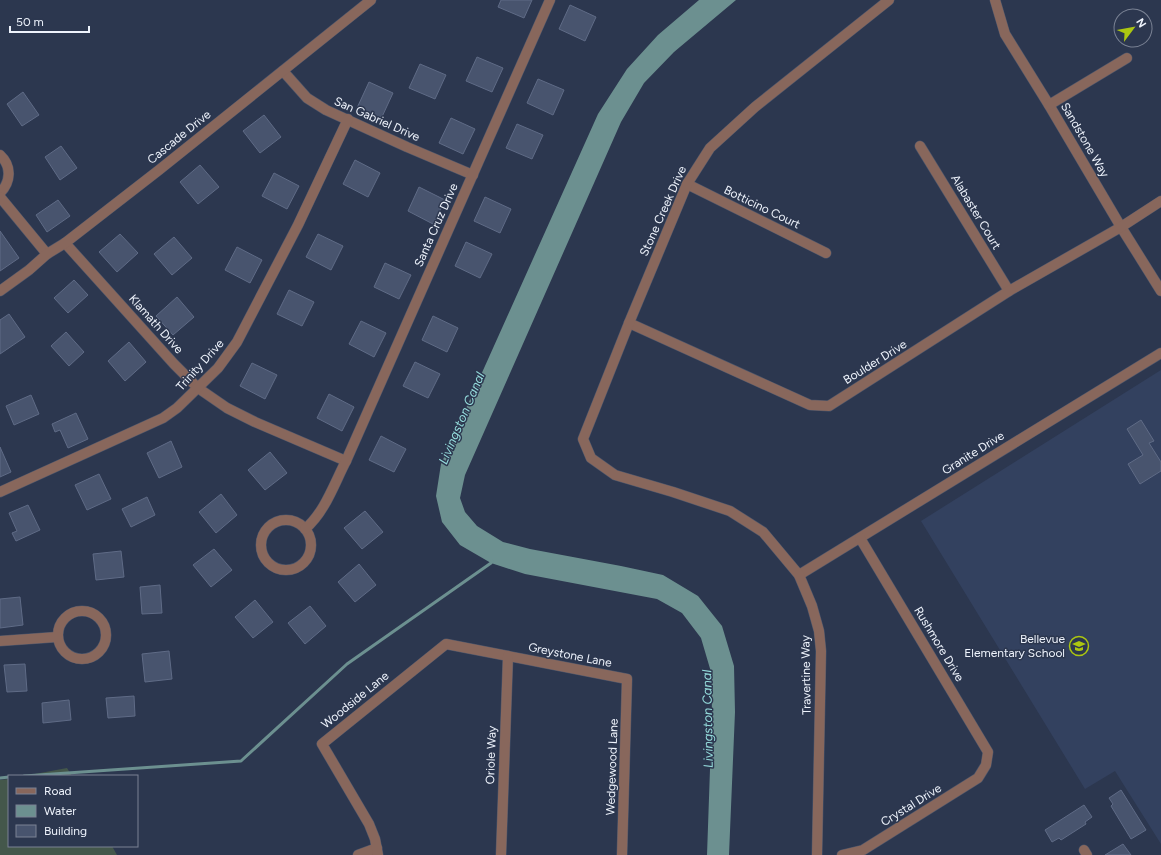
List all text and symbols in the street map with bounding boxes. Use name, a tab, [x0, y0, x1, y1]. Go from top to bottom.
scale bar	[10, 8, 89, 34]
north arrow	[1113, 8, 1153, 48]
text: 50 m	[16, 15, 44, 29]
text: N	[1133, 16, 1149, 30]
street label: San Gabriel Drive	[332, 94, 422, 144]
street label: Sandstone Way	[1058, 100, 1112, 180]
street label: Cascade Drive	[145, 107, 214, 167]
street label: Stone Creek Drive	[637, 163, 689, 258]
street label: Alabaster Court	[948, 172, 1004, 252]
street label: Santa Cruz Drive	[411, 181, 461, 269]
street label: Botticino Court	[722, 183, 803, 232]
street label: Klamath Drive	[126, 292, 186, 357]
street label: Trinity Drive	[173, 336, 227, 393]
street label: Boulder Drive	[841, 337, 910, 387]
water label: Livingston Canal	[435, 370, 488, 466]
street label: Granite Drive	[939, 428, 1007, 478]
street label: Rushmore Drive	[911, 604, 967, 684]
place label: Bellevue Elementary School	[964, 632, 1065, 660]
street label: Travertine Way	[798, 634, 814, 715]
school or university icon: Bellevue Elementary School	[1068, 635, 1090, 657]
street label: Greystone Lane	[527, 640, 613, 670]
street label: Woodside Lane	[319, 668, 392, 731]
water label: Livingston Canal	[699, 670, 716, 768]
street label: Wedgewood Lane	[603, 718, 621, 816]
street label: Oriole Way	[483, 725, 499, 785]
legend	[8, 775, 138, 847]
street label: Crystal Drive	[878, 781, 944, 829]
text: Road	[44, 784, 72, 798]
text: Water	[44, 804, 76, 818]
text: Building	[44, 824, 87, 838]

